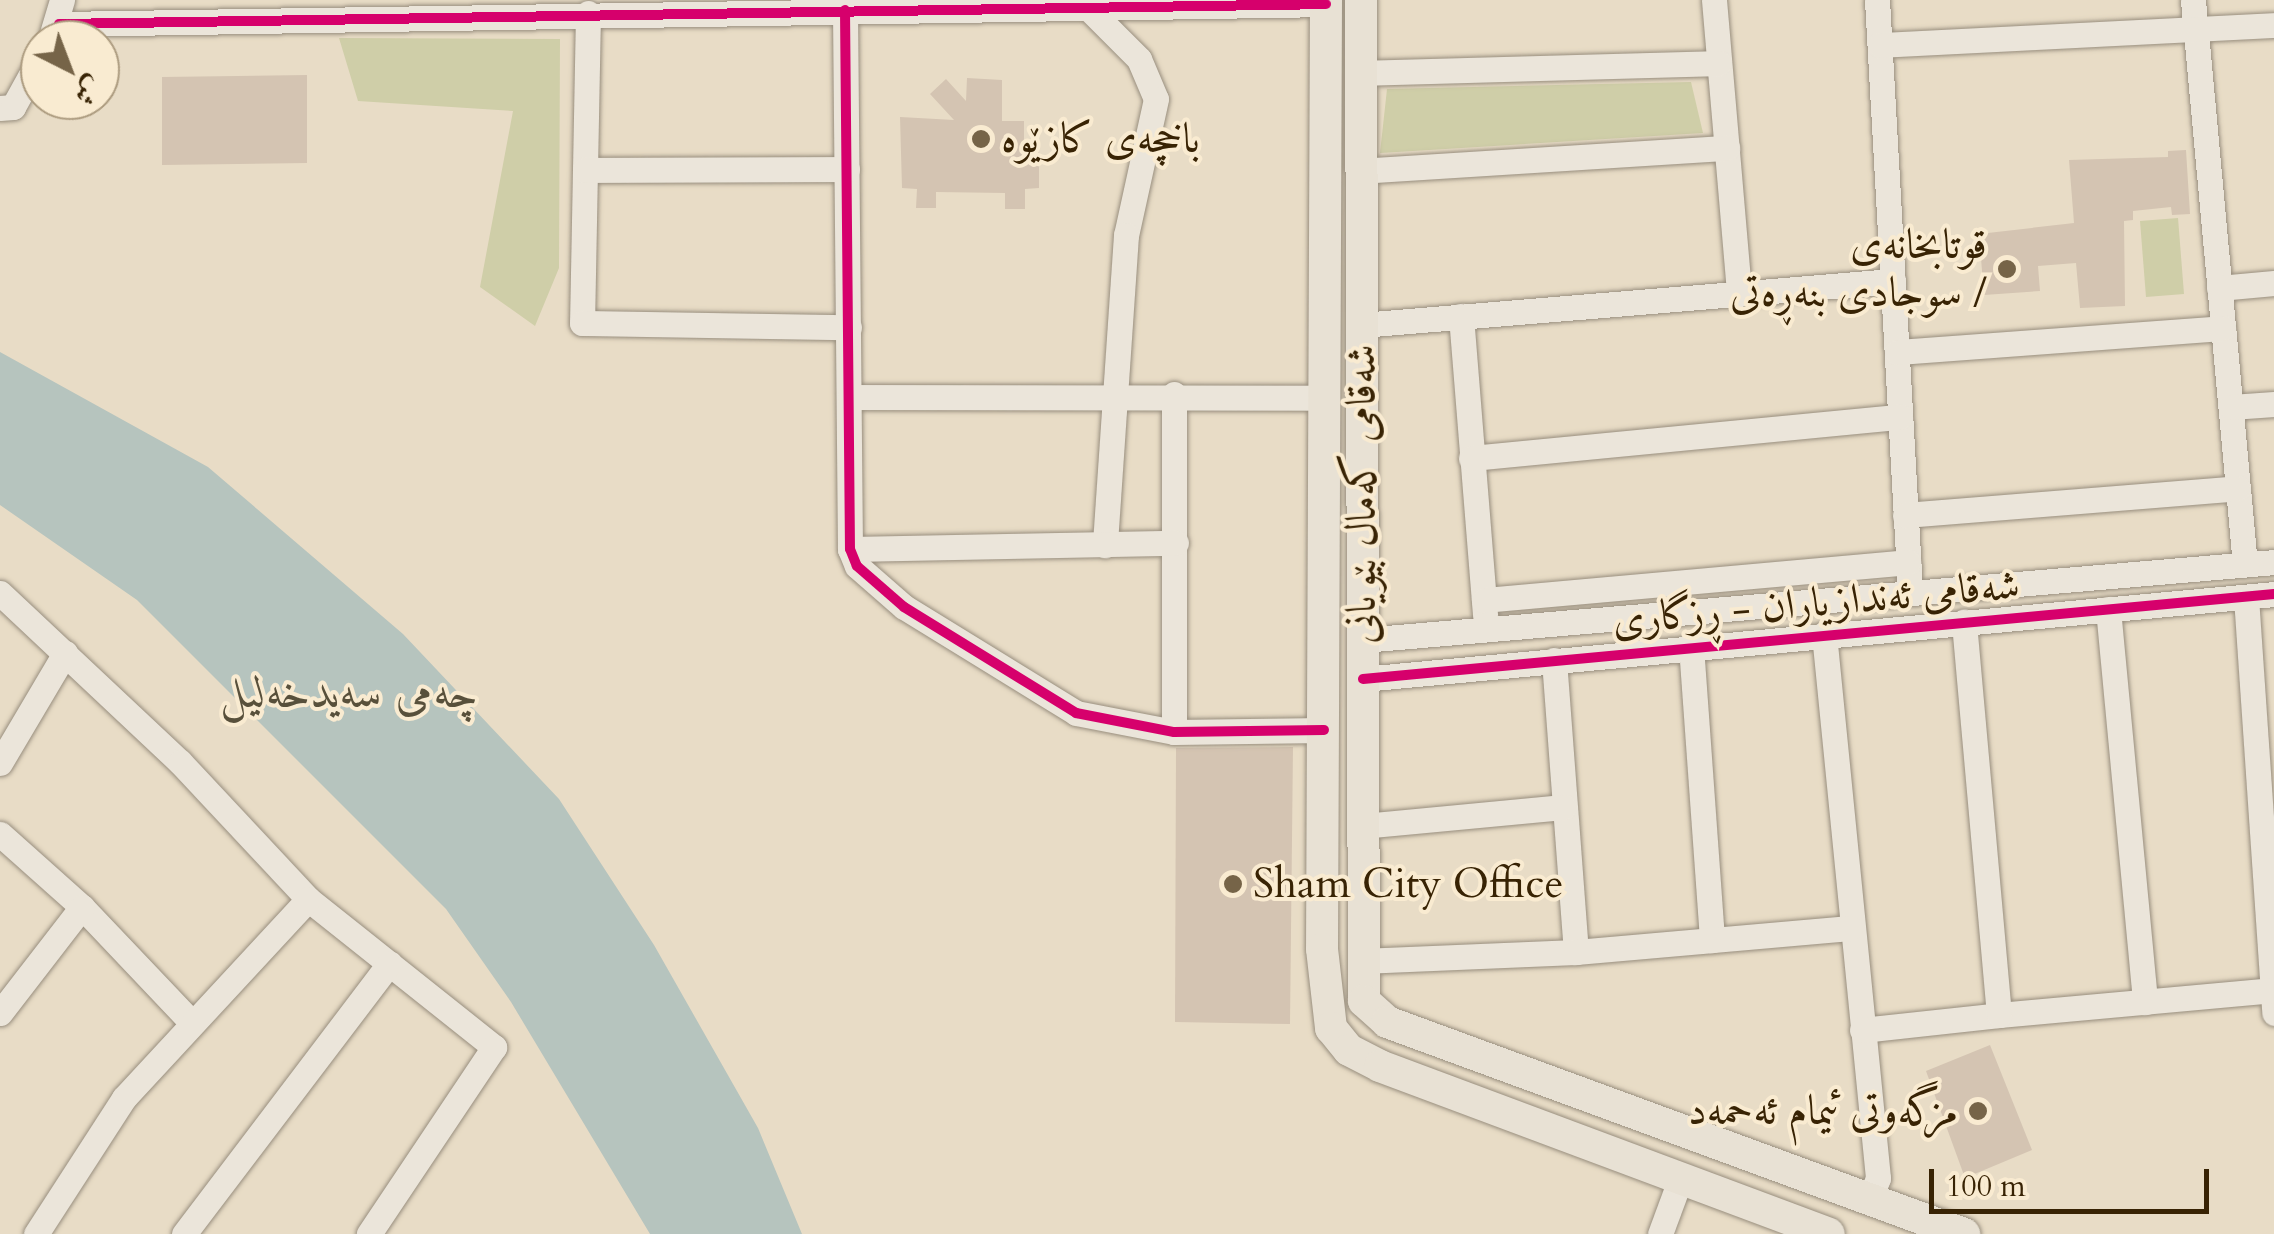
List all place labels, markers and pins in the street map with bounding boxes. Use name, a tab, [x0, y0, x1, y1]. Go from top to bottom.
place label: باخچەی کازێوە	[1001, 114, 1200, 164]
marker: باخچەی کازێوە	[970, 128, 992, 150]
place label: قوتابخانەی سوجادی بنەڕەتی /	[1730, 220, 1987, 318]
marker: قوتابخانەی سوجادی بنەڕەتی /	[1996, 258, 2018, 280]
place label: Sham City Office	[1253, 859, 1563, 909]
marker: Sham City Office	[1222, 873, 1244, 895]
place label: مزگەوتی ئیمام ئەحمەد	[1688, 1086, 1958, 1136]
marker: مزگەوتی ئیمام ئەحمەد	[1967, 1100, 1989, 1122]

